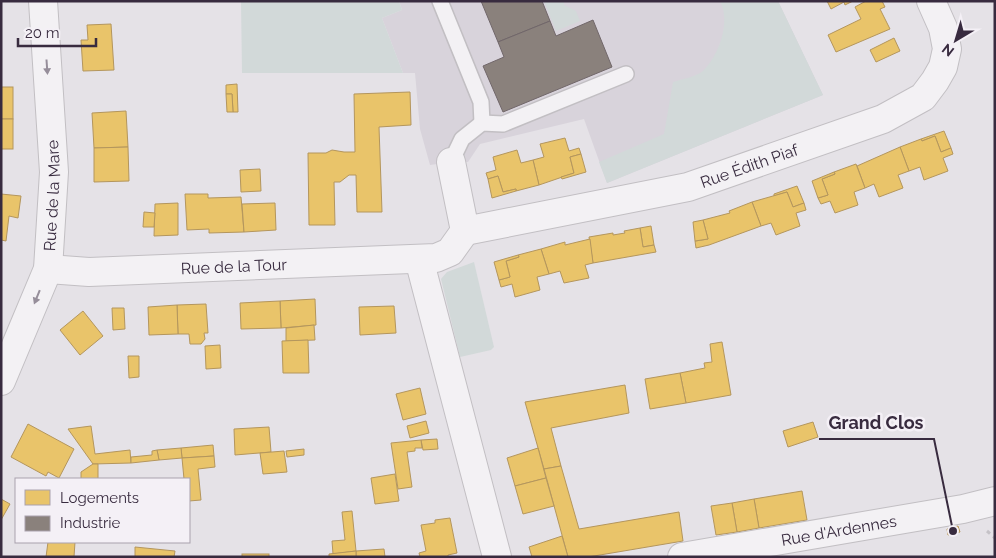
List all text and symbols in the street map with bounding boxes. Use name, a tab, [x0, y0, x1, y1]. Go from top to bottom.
scale bar	[18, 15, 95, 47]
north arrow	[931, 15, 981, 65]
text: 20 m	[25, 24, 60, 42]
text: N	[939, 41, 957, 60]
one-way arrow	[44, 60, 52, 76]
street label: Rue de la Mare	[40, 139, 64, 252]
street label: Rue Édith Piaf	[698, 140, 801, 192]
street label: Rue de la Tour	[180, 255, 288, 278]
one-way arrow	[32, 290, 40, 304]
callout: Grand Clos	[819, 406, 934, 439]
text: Grand Clos	[829, 412, 924, 433]
legend	[15, 478, 190, 543]
text: Logements	[60, 489, 139, 507]
street label: Rue d'Ardennes	[780, 511, 898, 550]
text: Industrie	[60, 514, 121, 532]

